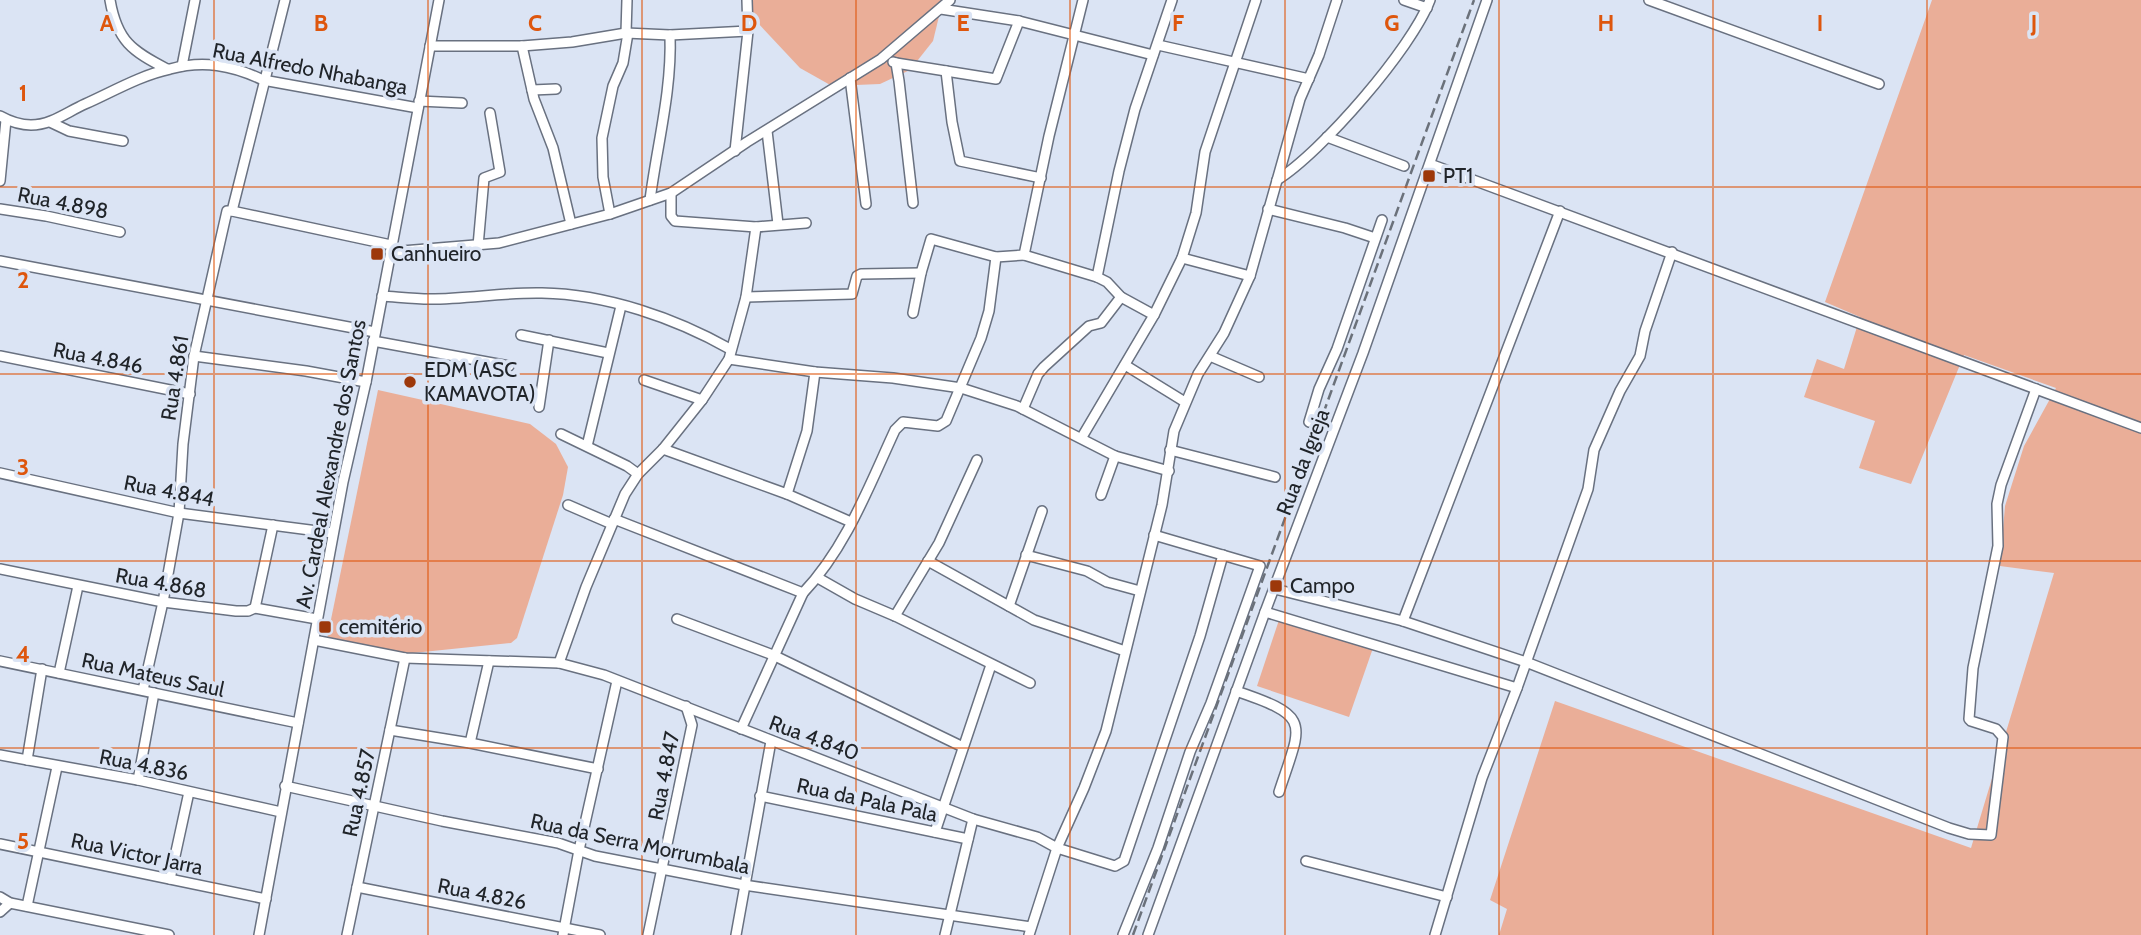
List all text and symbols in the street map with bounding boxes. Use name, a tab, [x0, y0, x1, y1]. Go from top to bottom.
text: A	[100, 9, 115, 37]
text: B	[314, 9, 328, 37]
text: C	[528, 9, 542, 37]
text: D	[741, 9, 757, 37]
text: E	[956, 9, 970, 37]
text: F	[1172, 9, 1184, 37]
text: G	[1384, 9, 1400, 37]
text: H	[1598, 9, 1614, 37]
text: I	[1817, 9, 1823, 37]
text: J	[2030, 9, 2037, 37]
street label: Rua Alfredo Nhabanga	[211, 37, 410, 100]
text: 1	[19, 79, 27, 107]
place label: PT1	[1443, 163, 1473, 188]
marker: PT1	[1421, 168, 1437, 184]
street label: Rua 4.898	[16, 181, 111, 224]
place label: Canhueiro	[391, 241, 481, 266]
marker: Canhueiro	[369, 246, 385, 262]
text: 2	[17, 266, 29, 294]
street label: Av. Cardeal Alexandre dos Santos	[290, 317, 371, 610]
street label: Rua 4.861	[155, 334, 194, 422]
street label: Rua 4.846	[51, 337, 145, 378]
place label: EDM (ASC KAMAVOTA)	[424, 357, 536, 406]
marker: EDM (ASC KAMAVOTA)	[402, 374, 418, 390]
street label: Rua da Igreja	[1271, 405, 1335, 519]
text: 3	[17, 453, 29, 481]
street label: Rua 4.844	[122, 470, 216, 512]
street label: Rua 4.868	[114, 562, 208, 603]
place label: Campo	[1290, 573, 1355, 598]
marker: Campo	[1268, 578, 1284, 594]
place label: cemitério	[339, 614, 422, 639]
marker: cemitério	[317, 619, 333, 635]
text: 4	[16, 640, 30, 668]
street label: Rua Mateus Saul	[79, 647, 227, 702]
street label: Rua 4.840	[766, 710, 863, 765]
street label: Rua 4.847	[643, 729, 684, 822]
street label: Rua 4.836	[97, 744, 191, 785]
street label: Rua 4.857	[337, 746, 380, 839]
street label: Rua da Pala Pala	[795, 772, 940, 827]
street label: Rua da Serra Morrumbala	[528, 808, 752, 879]
text: 5	[17, 827, 29, 855]
street label: Rua Victor Jarra	[69, 827, 205, 880]
street label: Rua 4.826	[435, 873, 529, 914]

